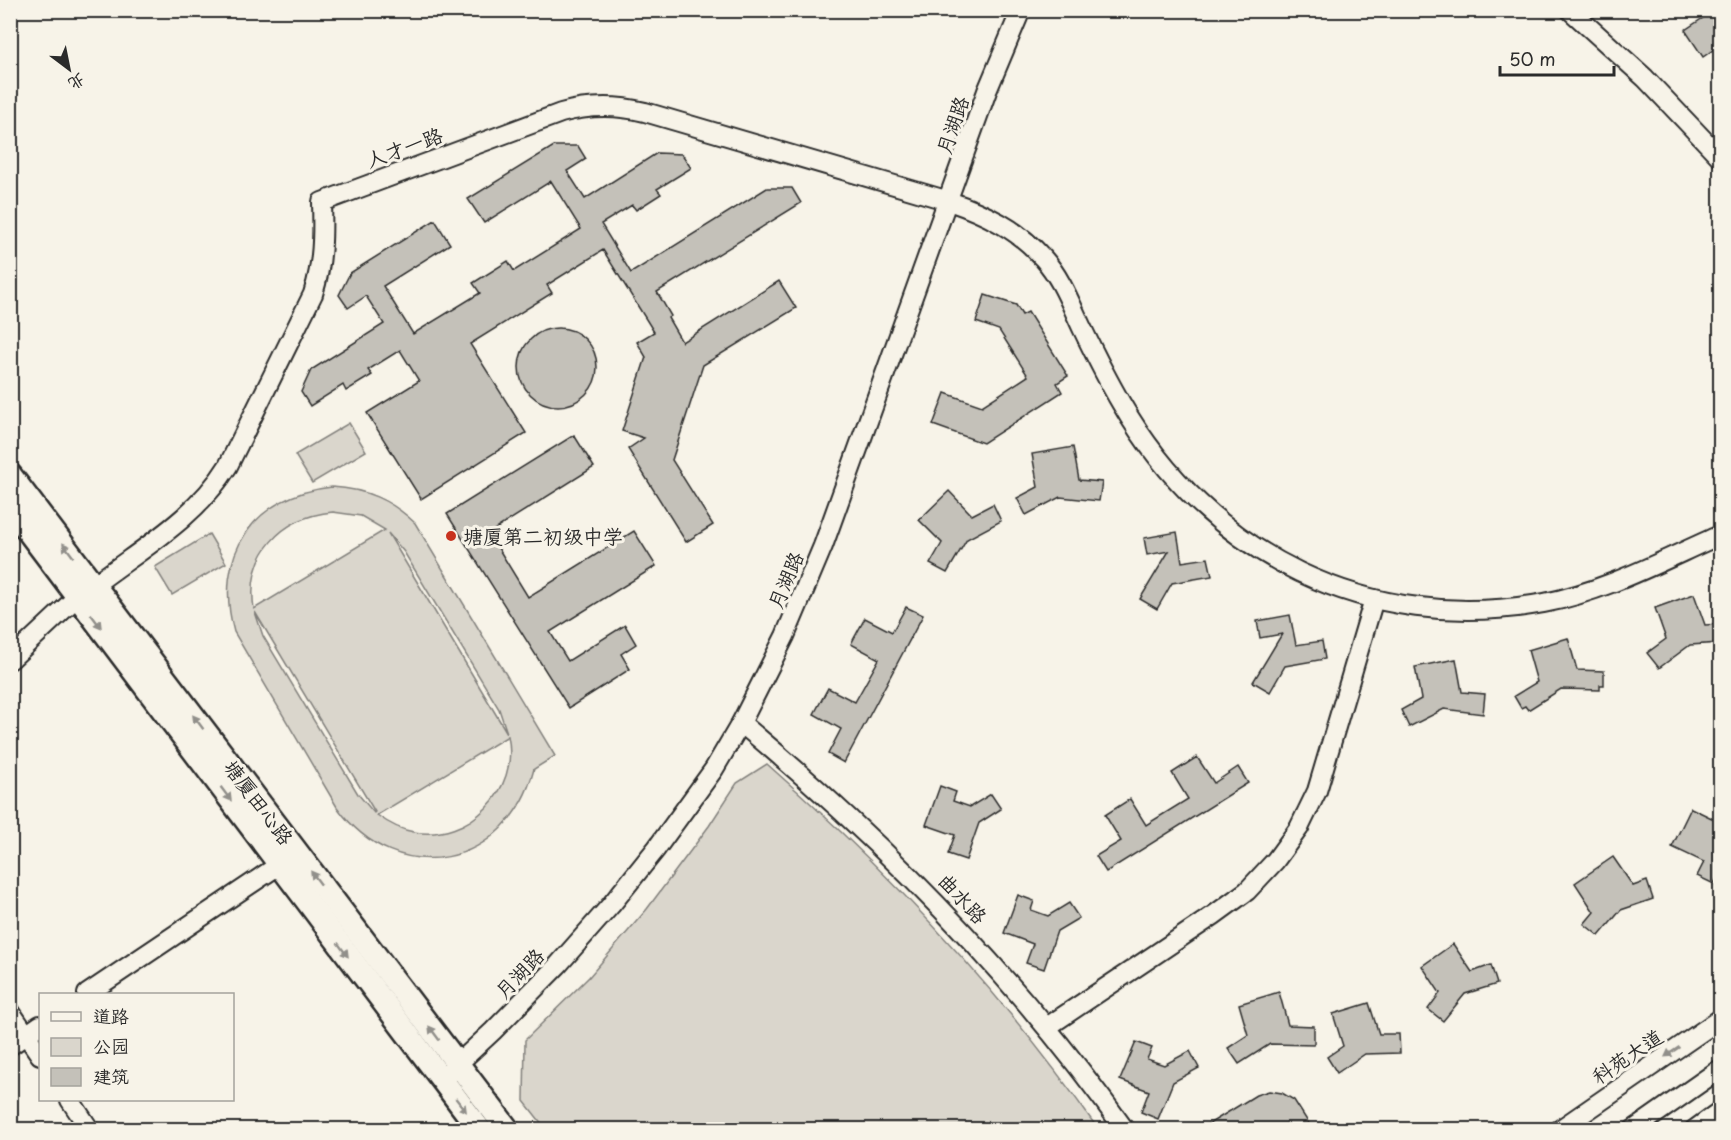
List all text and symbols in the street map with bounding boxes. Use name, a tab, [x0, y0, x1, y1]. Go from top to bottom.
north arrow	[39, 39, 99, 99]
scale bar	[1500, 39, 1614, 77]
text: 50 m	[1509, 45, 1556, 72]
text: 北	[64, 68, 91, 97]
street label: 月湖路	[928, 91, 976, 158]
street label: 人才一路	[361, 119, 448, 175]
place label: 塘厦第二初级中学	[463, 521, 623, 551]
marker: 塘厦第二初级中学	[444, 529, 458, 543]
one-way arrow	[61, 542, 74, 558]
street label: 月湖路	[759, 546, 811, 613]
one-way arrow	[90, 613, 102, 629]
one-way arrow	[192, 715, 204, 731]
street label: 塘厦田心路	[217, 753, 302, 852]
one-way arrow	[220, 785, 232, 801]
street label: 曲水路	[932, 866, 995, 931]
one-way arrow	[310, 870, 322, 886]
street label: 月湖路	[487, 940, 551, 1005]
one-way arrow	[337, 942, 349, 957]
legend	[39, 993, 234, 1101]
text: 道路	[93, 1002, 129, 1029]
street label: 科苑大道	[1585, 1021, 1669, 1091]
one-way arrow	[427, 1025, 440, 1041]
text: 公园	[93, 1032, 129, 1059]
one-way arrow	[1665, 1046, 1681, 1058]
text: 建筑	[93, 1062, 129, 1089]
one-way arrow	[454, 1098, 466, 1113]

